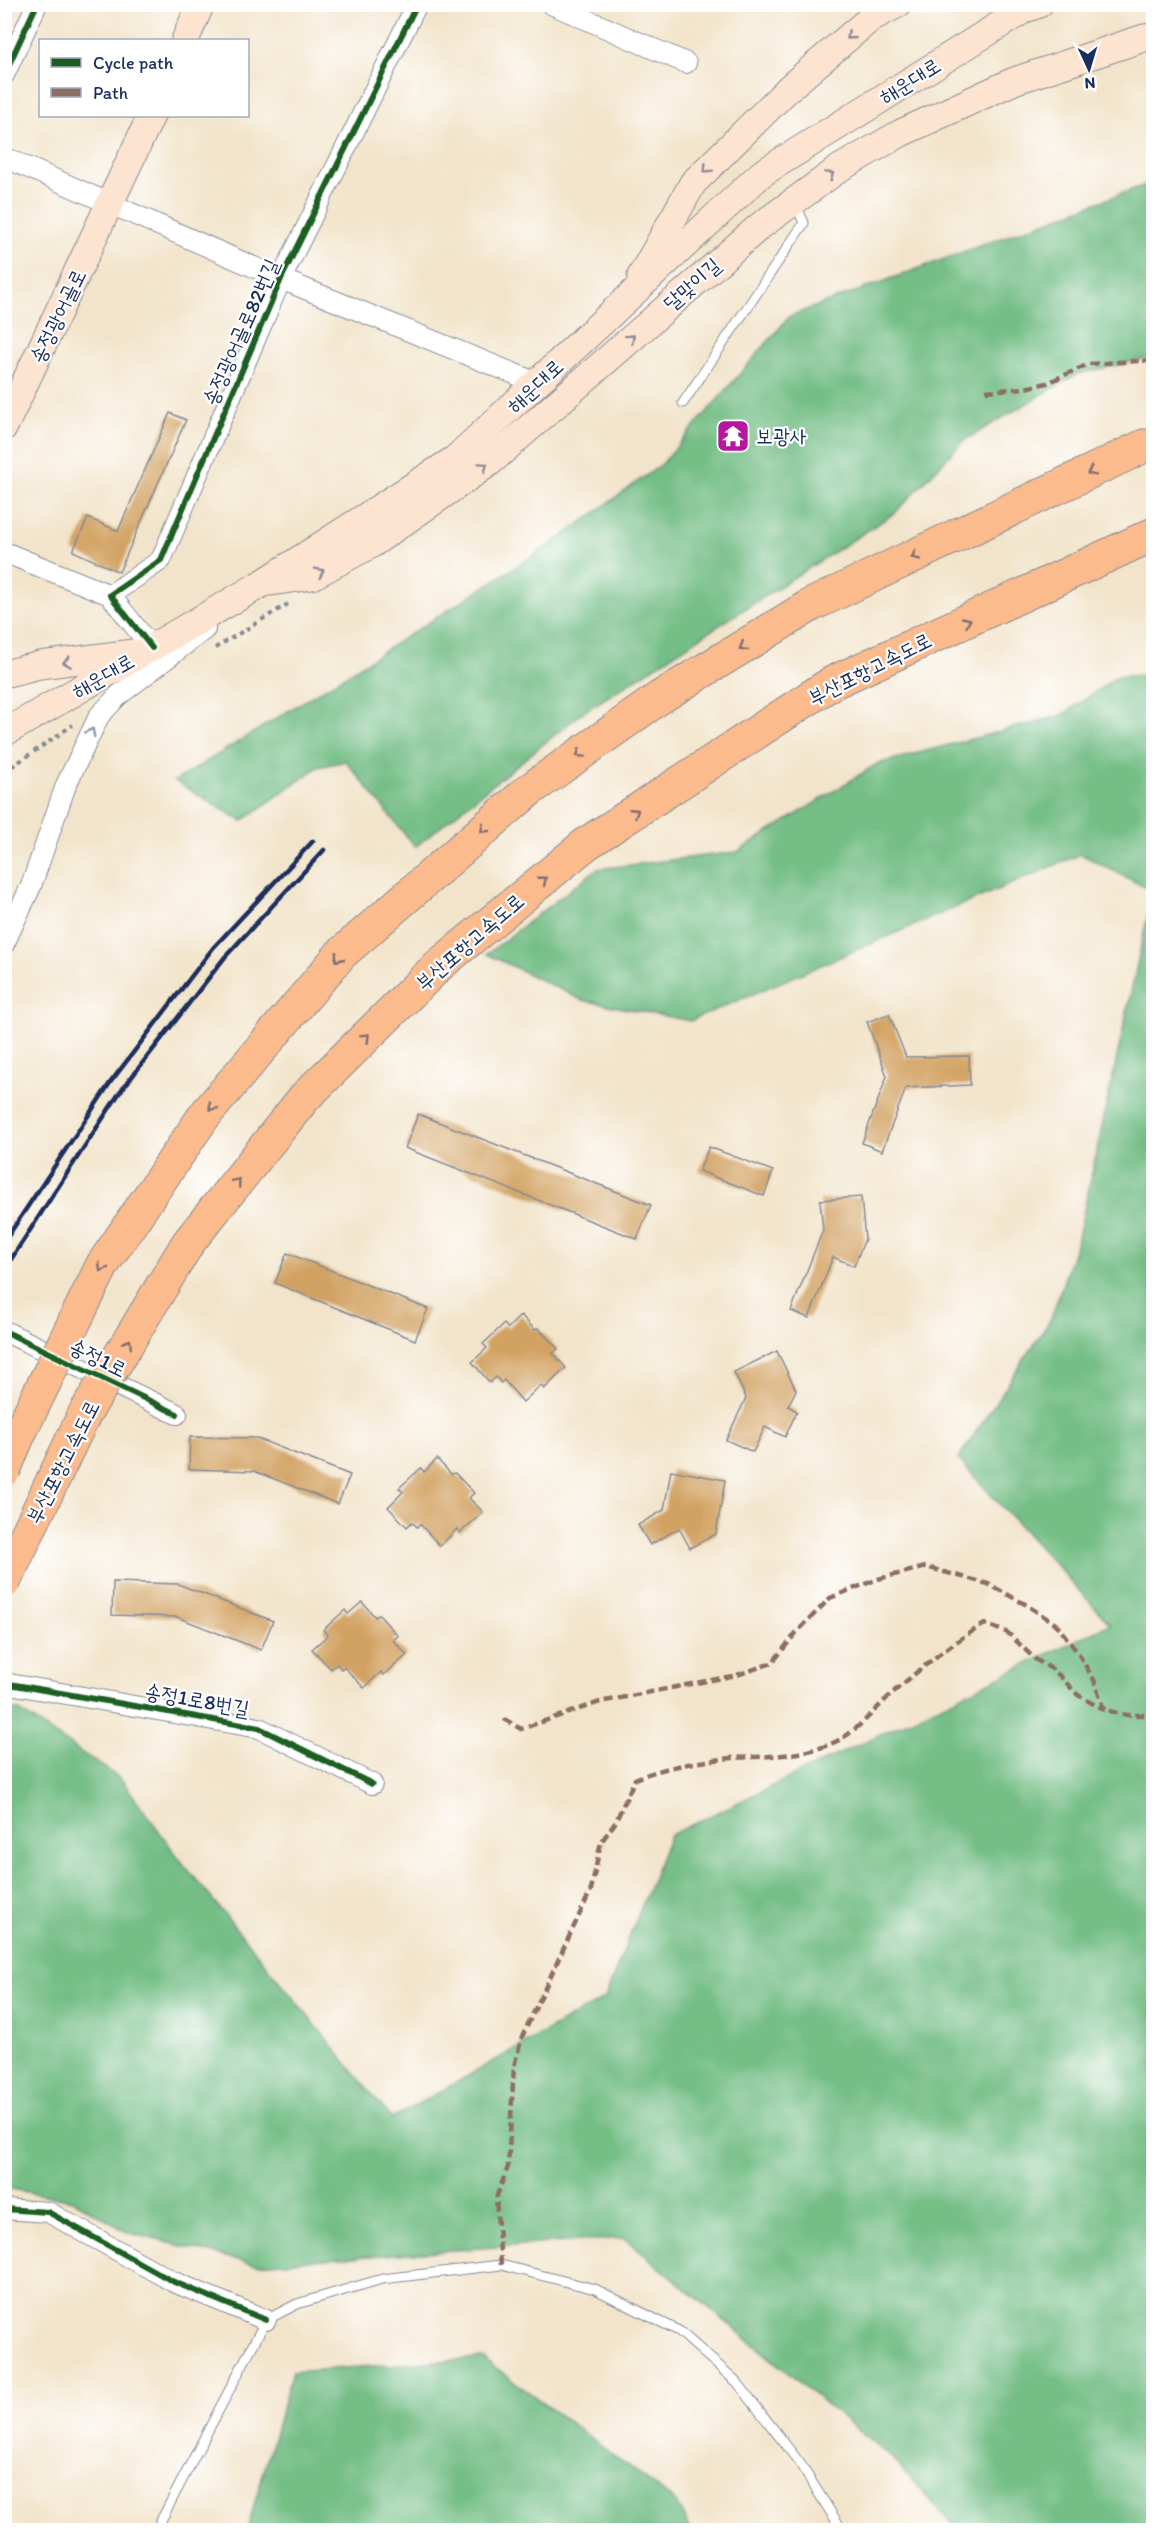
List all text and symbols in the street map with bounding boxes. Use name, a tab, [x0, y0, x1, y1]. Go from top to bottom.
one-way arrow	[846, 29, 856, 40]
legend	[39, 39, 249, 117]
north arrow	[1059, 39, 1119, 99]
text: Cycle path	[93, 52, 174, 74]
street label: 해운대로	[874, 52, 945, 109]
text: N	[1084, 74, 1096, 93]
text: Path	[93, 82, 128, 104]
one-way arrow	[704, 162, 715, 173]
one-way arrow	[824, 171, 835, 182]
street label: 달맞이길	[658, 252, 725, 315]
street label: 송정광어골로82번길	[197, 255, 284, 409]
street label: 송정광어골로	[24, 265, 91, 367]
one-way arrow	[624, 334, 635, 345]
street label: 해운대로	[501, 353, 568, 418]
temple icon: 보광사	[715, 418, 751, 454]
place label: 보광사	[756, 423, 807, 448]
one-way arrow	[477, 462, 488, 473]
one-way arrow	[1086, 464, 1097, 476]
one-way arrow	[910, 548, 921, 560]
one-way arrow	[314, 568, 325, 579]
one-way arrow	[961, 616, 972, 628]
street label: 부산포항고속도로	[804, 627, 936, 710]
one-way arrow	[739, 639, 749, 651]
street label: 해운대로	[67, 648, 138, 703]
one-way arrow	[63, 655, 72, 667]
one-way arrow	[84, 728, 95, 739]
one-way arrow	[576, 747, 587, 758]
one-way arrow	[629, 808, 640, 819]
one-way arrow	[480, 822, 491, 833]
one-way arrow	[536, 876, 547, 887]
street label: 부산포항고속도로	[410, 888, 529, 995]
one-way arrow	[334, 952, 345, 962]
one-way arrow	[358, 1033, 369, 1044]
one-way arrow	[208, 1100, 219, 1111]
one-way arrow	[229, 1178, 240, 1189]
one-way arrow	[98, 1262, 109, 1272]
street label: 송정1로	[66, 1333, 131, 1382]
one-way arrow	[120, 1339, 132, 1349]
street label: 부산포항고속도로	[21, 1396, 104, 1528]
street label: 송정1로8번길	[143, 1678, 251, 1721]

